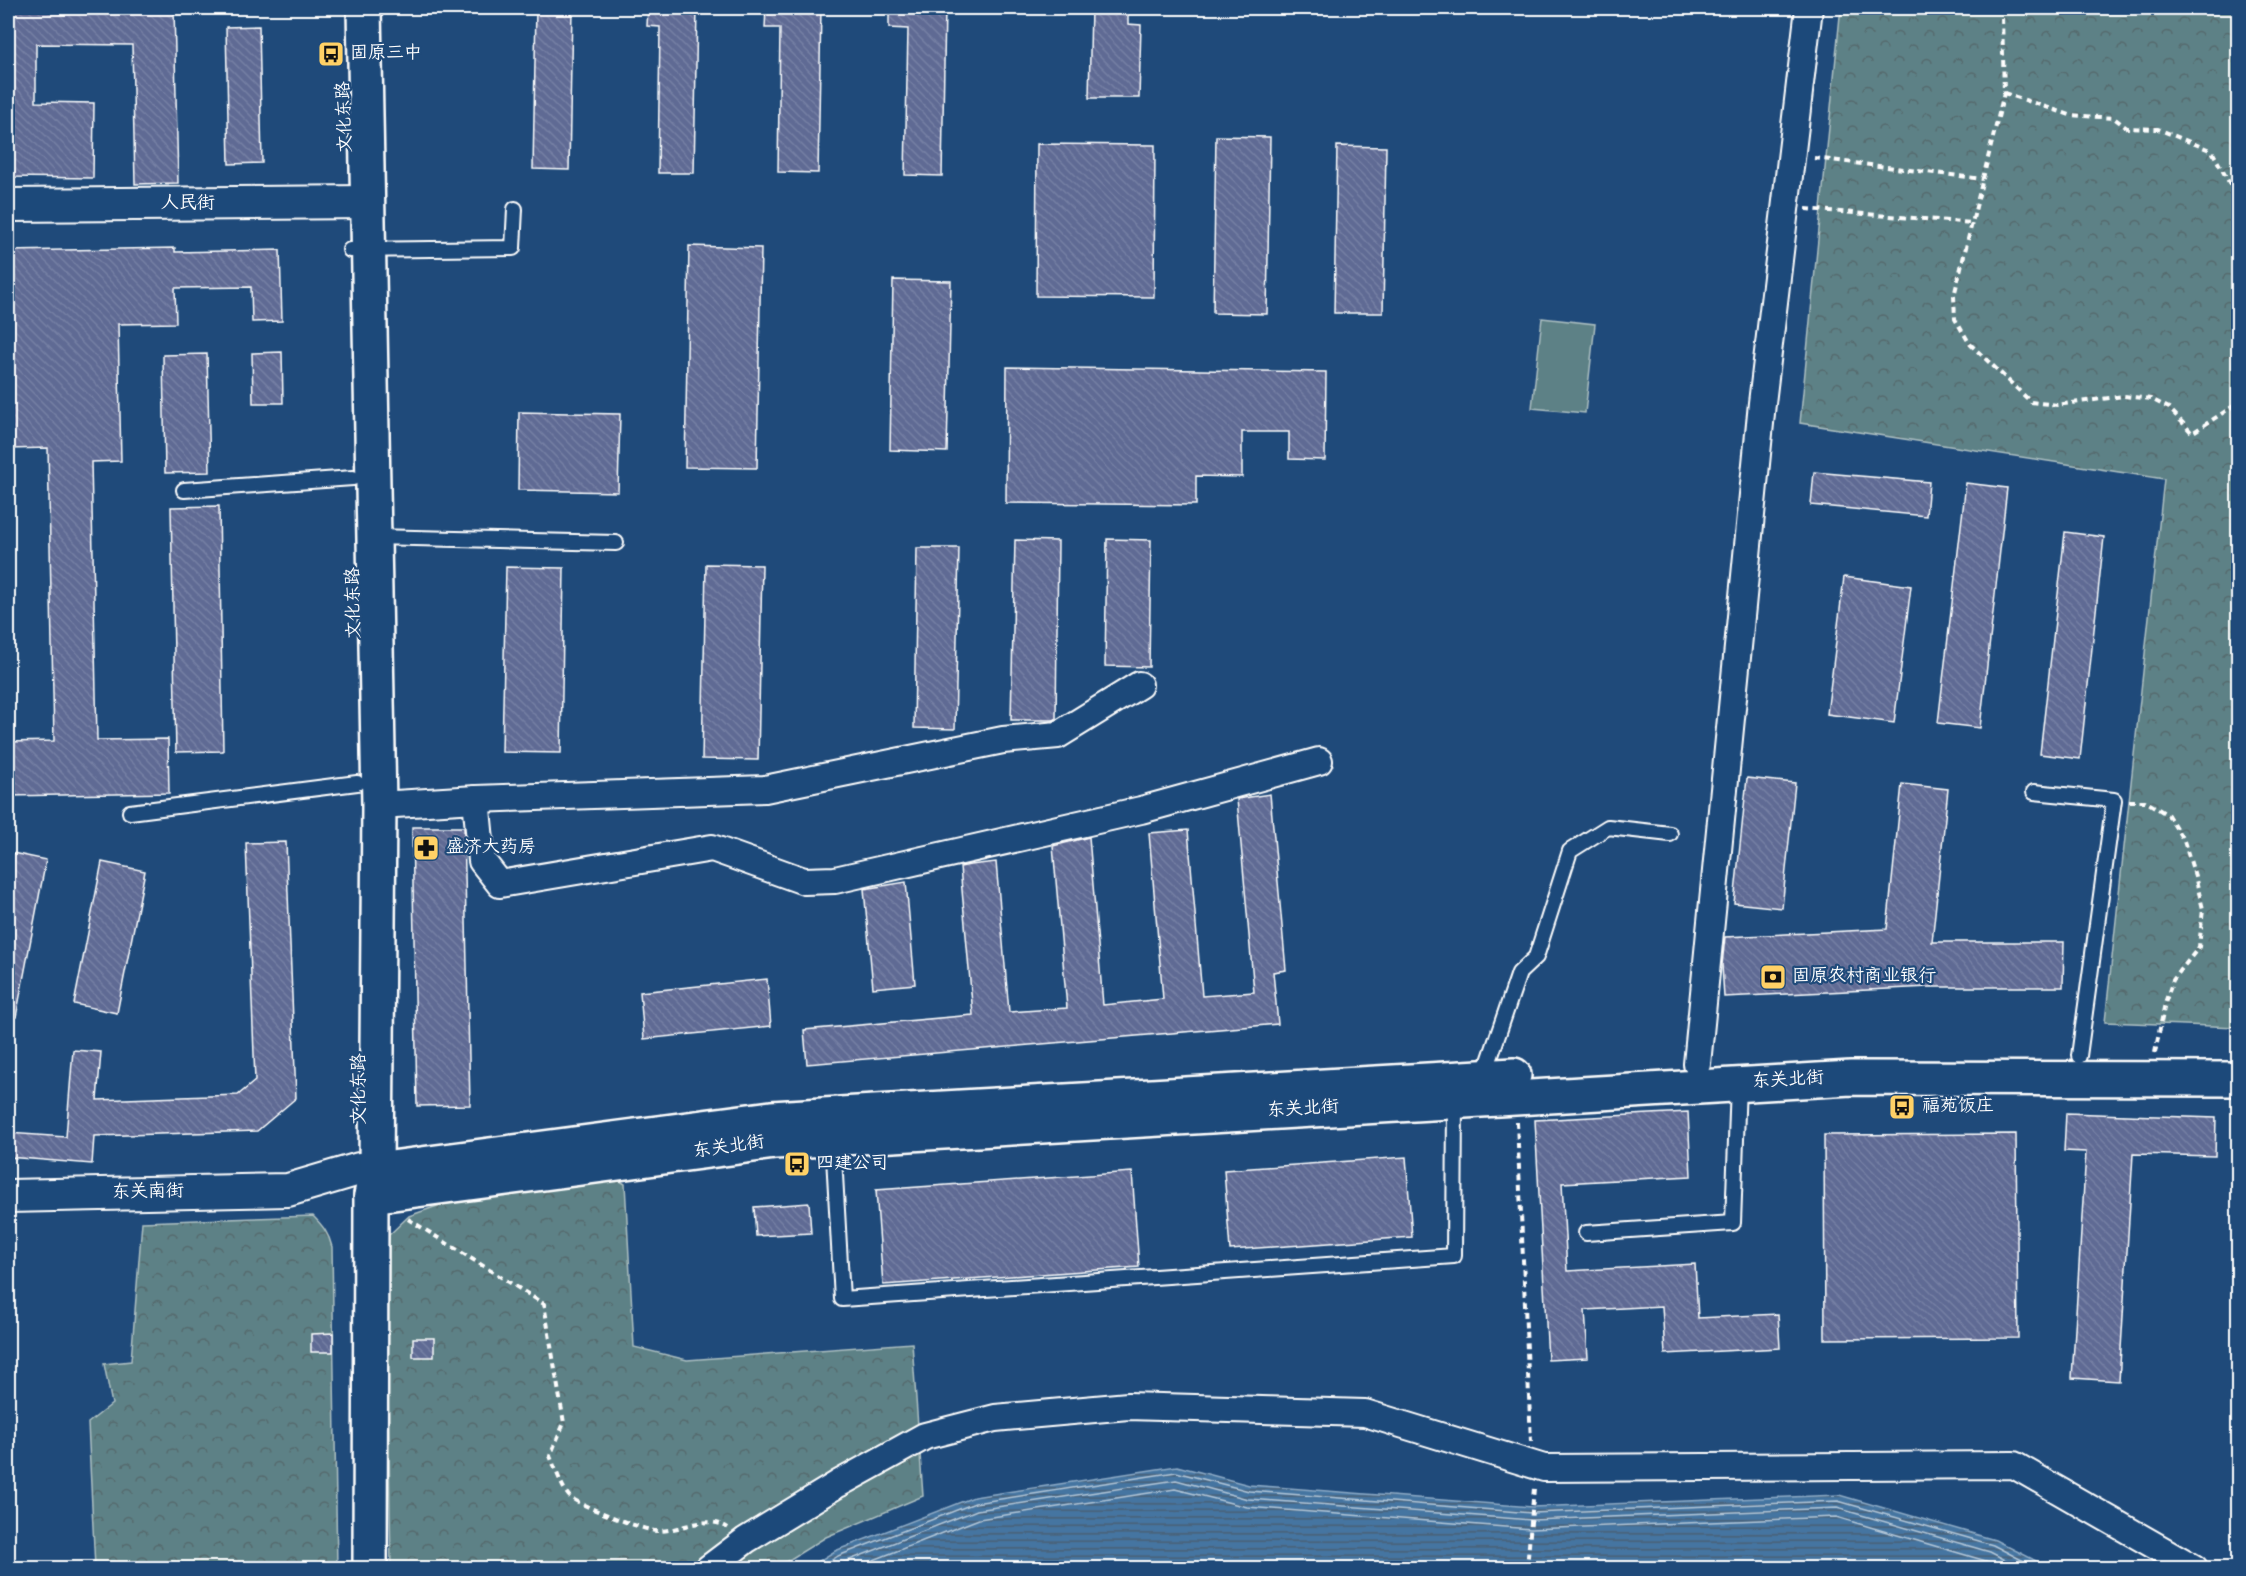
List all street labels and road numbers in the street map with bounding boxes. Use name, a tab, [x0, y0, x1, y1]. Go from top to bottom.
street label: 文化东路	[333, 81, 358, 153]
street label: 人民街	[161, 193, 215, 215]
street label: 文化东路	[343, 567, 366, 639]
street label: 文化东路	[349, 1053, 371, 1125]
street label: 东关北街	[1751, 1068, 1825, 1093]
street label: 东关北街	[1266, 1097, 1340, 1122]
street label: 东关北街	[692, 1132, 766, 1163]
street label: 东关南街	[112, 1181, 184, 1204]

